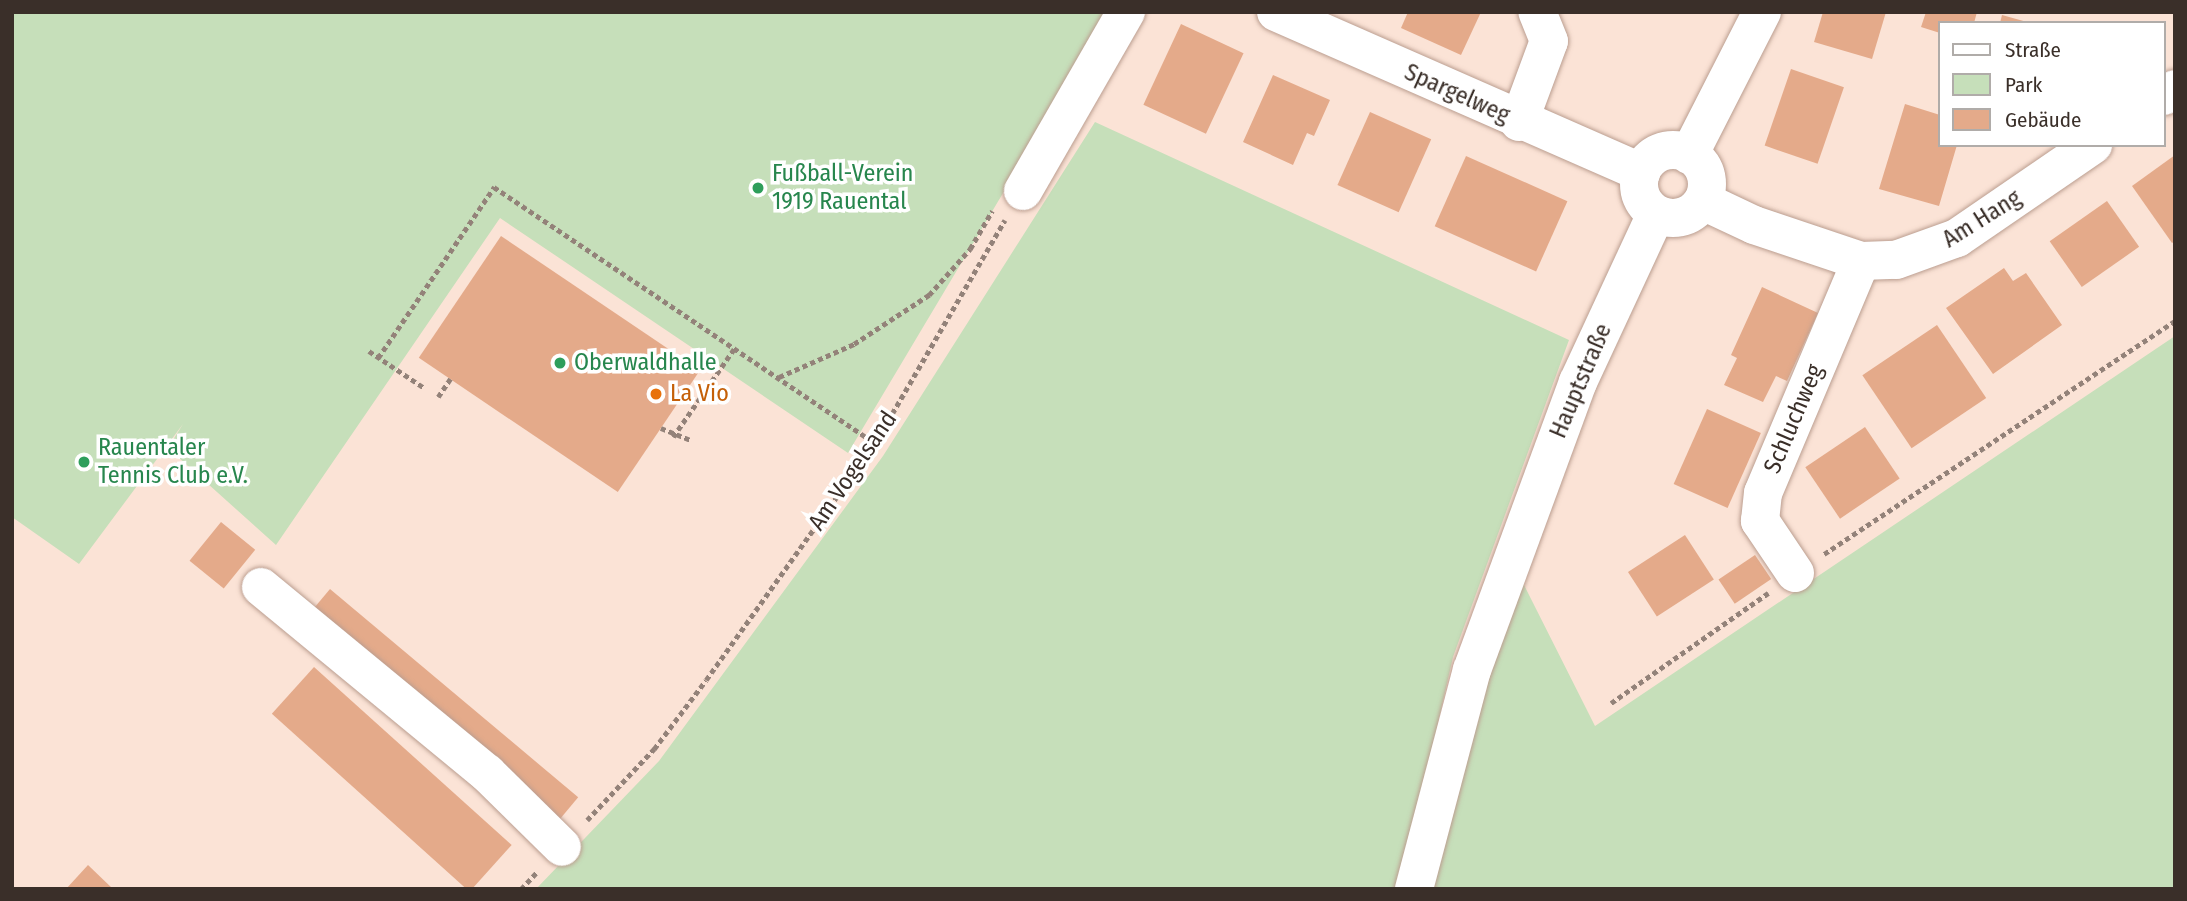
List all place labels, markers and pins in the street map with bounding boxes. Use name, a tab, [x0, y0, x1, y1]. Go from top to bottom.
place label: Fußball-Verein 1919 Rauental	[772, 160, 914, 216]
marker: Fußball-Verein 1919 Rauental	[750, 180, 766, 196]
place label: Oberwaldhalle	[574, 349, 717, 377]
marker: Oberwaldhalle	[552, 355, 568, 371]
place label: La Vio	[670, 380, 729, 408]
marker: La Vio	[648, 386, 664, 402]
place label: Rauentaler Tennis Club e.V.	[98, 434, 248, 490]
marker: Rauentaler Tennis Club e.V.	[76, 454, 92, 470]

